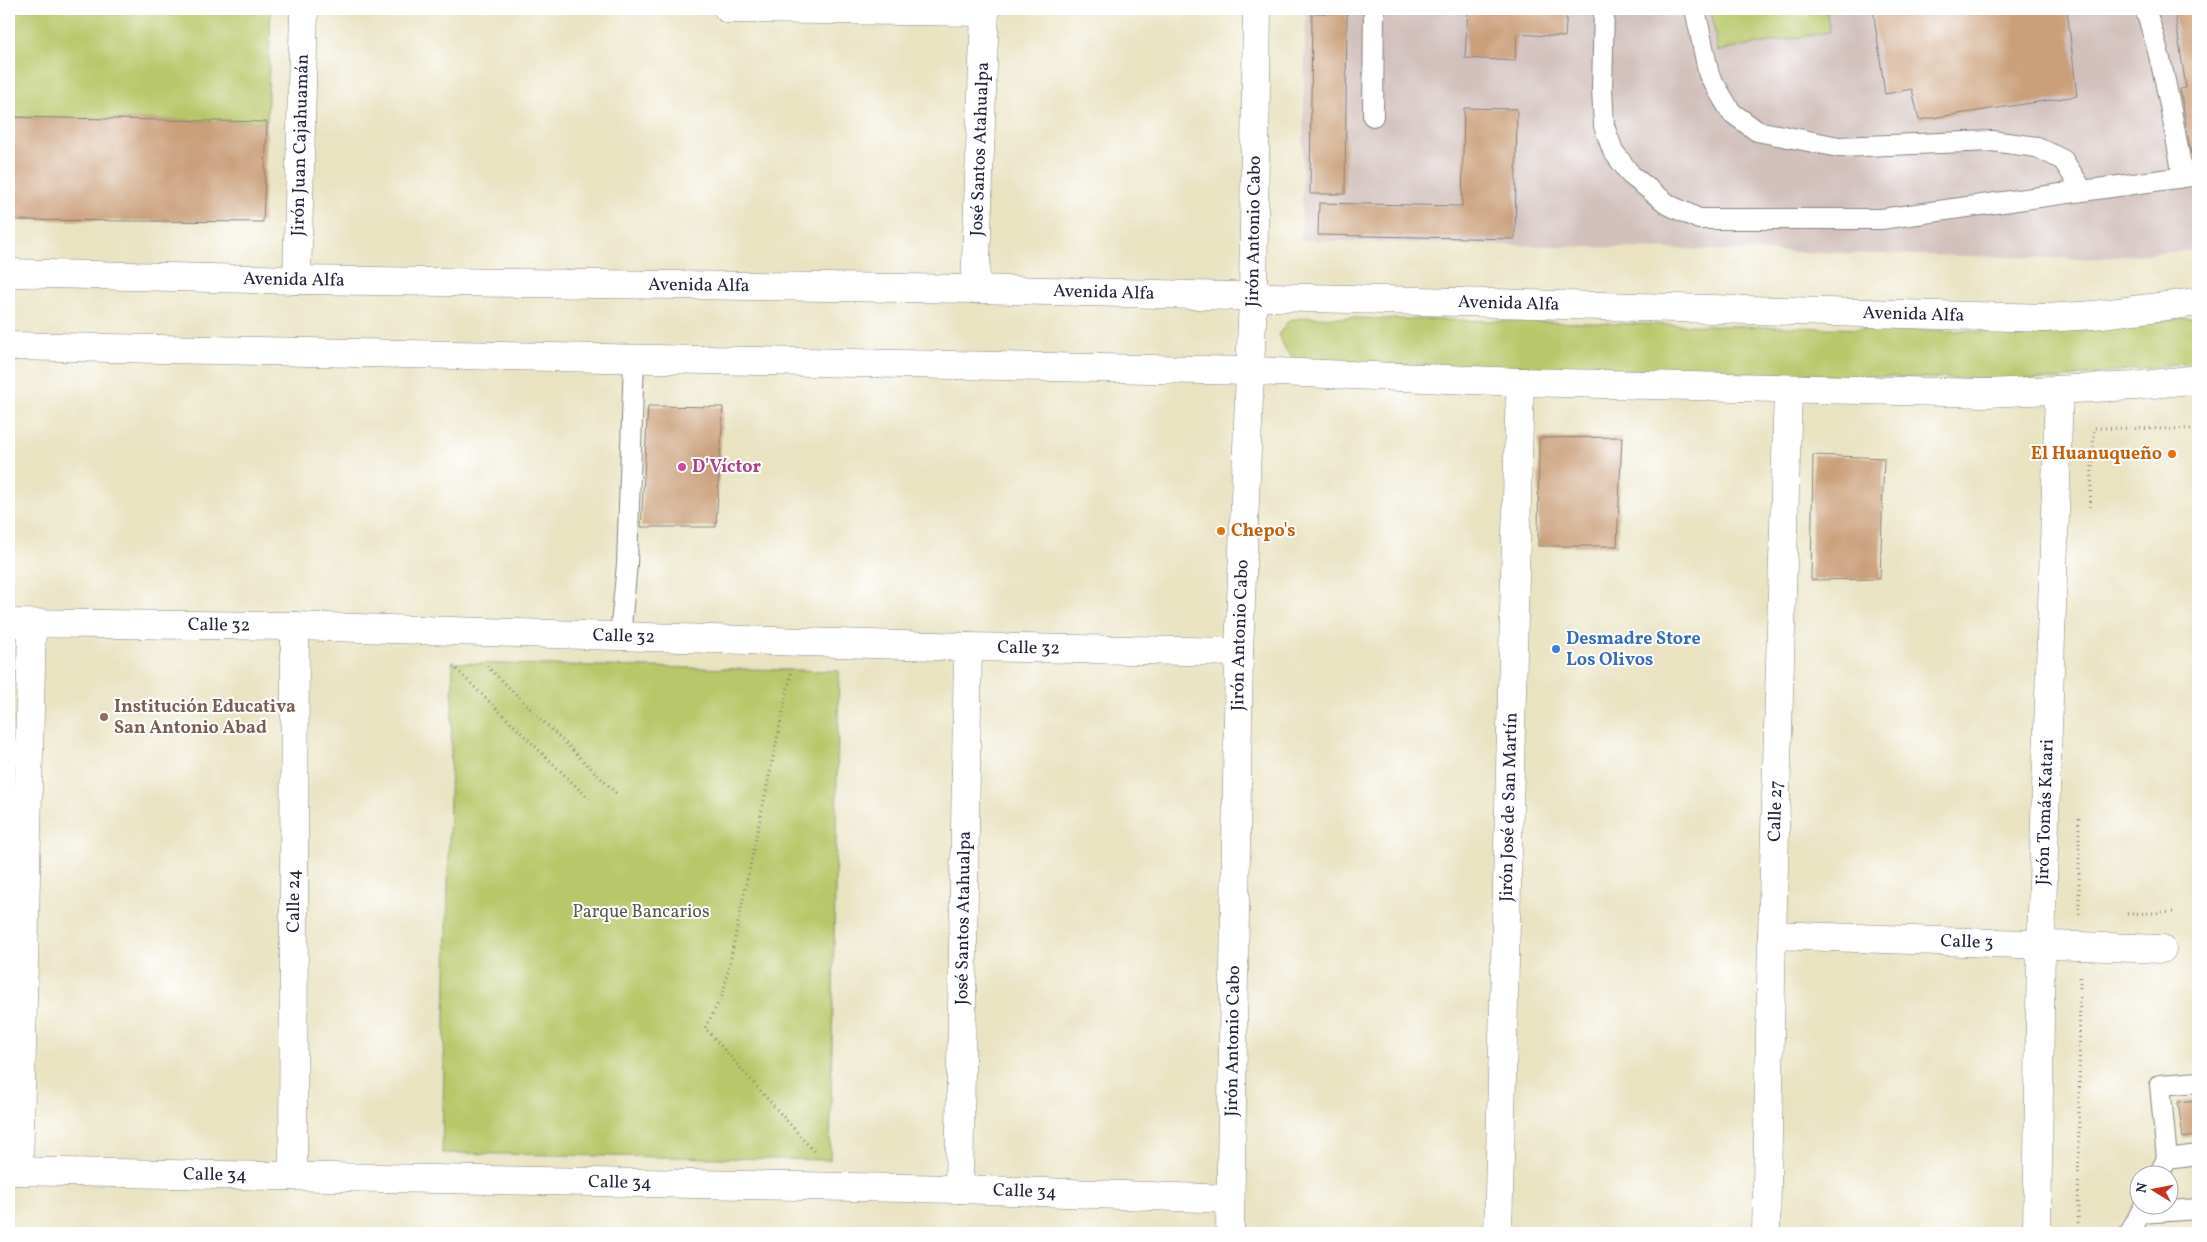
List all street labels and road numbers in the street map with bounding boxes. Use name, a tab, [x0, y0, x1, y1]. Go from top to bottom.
street label: Jirón Juan Cajahuamán	[286, 53, 315, 237]
street label: José Santos Atahualpa	[964, 61, 996, 237]
street label: Jirón Antonio Cabo	[1240, 155, 1267, 308]
street label: Avenida Alfa	[243, 266, 345, 293]
street label: Avenida Alfa	[648, 272, 750, 299]
street label: Avenida Alfa	[1053, 279, 1155, 306]
street label: Avenida Alfa	[1458, 290, 1560, 317]
street label: Avenida Alfa	[1862, 301, 1965, 328]
street label: Jirón Antonio Cabo	[1226, 559, 1255, 711]
street label: Calle 32	[188, 612, 250, 638]
street label: Calle 32	[592, 623, 655, 650]
street label: Calle 32	[997, 635, 1060, 661]
street label: Jirón José de San Martín	[1494, 712, 1524, 902]
street label: Jirón Tomás Katari	[2030, 738, 2060, 886]
street label: Calle 27	[1762, 780, 1789, 842]
street label: José Santos Atahualpa	[950, 831, 977, 1005]
street label: Calle 24	[281, 869, 307, 933]
street label: Calle 3	[1940, 929, 1994, 955]
street label: Jirón Antonio Cabo	[1219, 965, 1247, 1117]
street label: Calle 34	[183, 1162, 247, 1188]
street label: Calle 34	[588, 1169, 652, 1196]
street label: Calle 34	[993, 1178, 1057, 1205]

